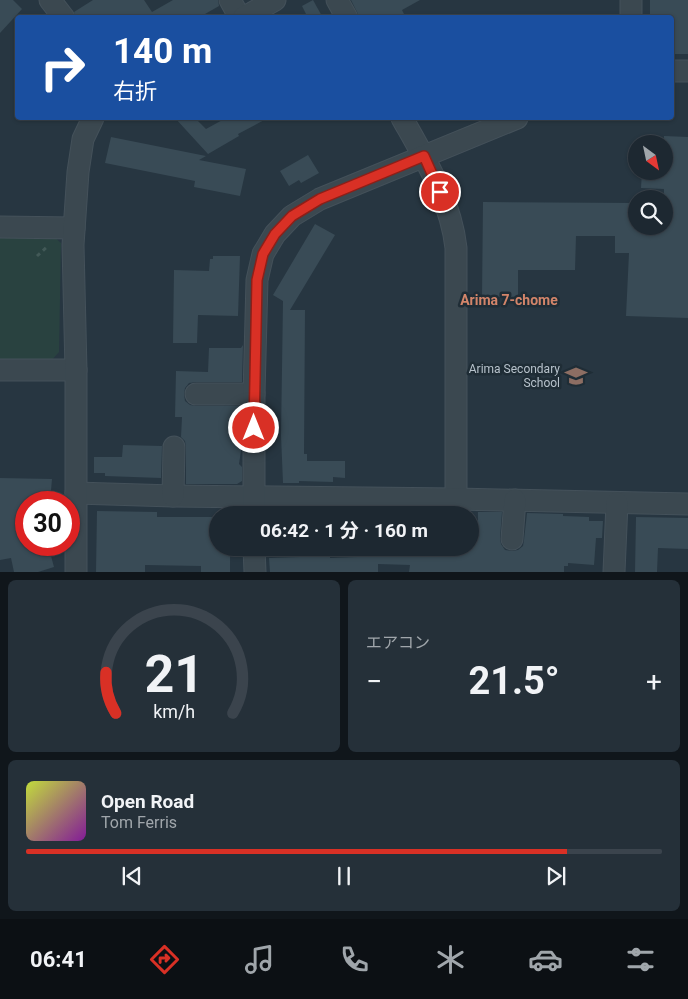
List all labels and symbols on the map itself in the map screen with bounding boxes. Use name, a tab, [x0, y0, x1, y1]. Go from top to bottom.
north arrow	[628, 135, 672, 180]
pin	[419, 171, 461, 213]
district label: Arima 7-chome	[460, 292, 558, 308]
place label: Arima Secondary School	[469, 362, 560, 390]
school or university icon: Arima Secondary School	[563, 363, 589, 389]
position arrow	[227, 401, 279, 453]
speed limit sign: 30	[15, 491, 80, 556]

